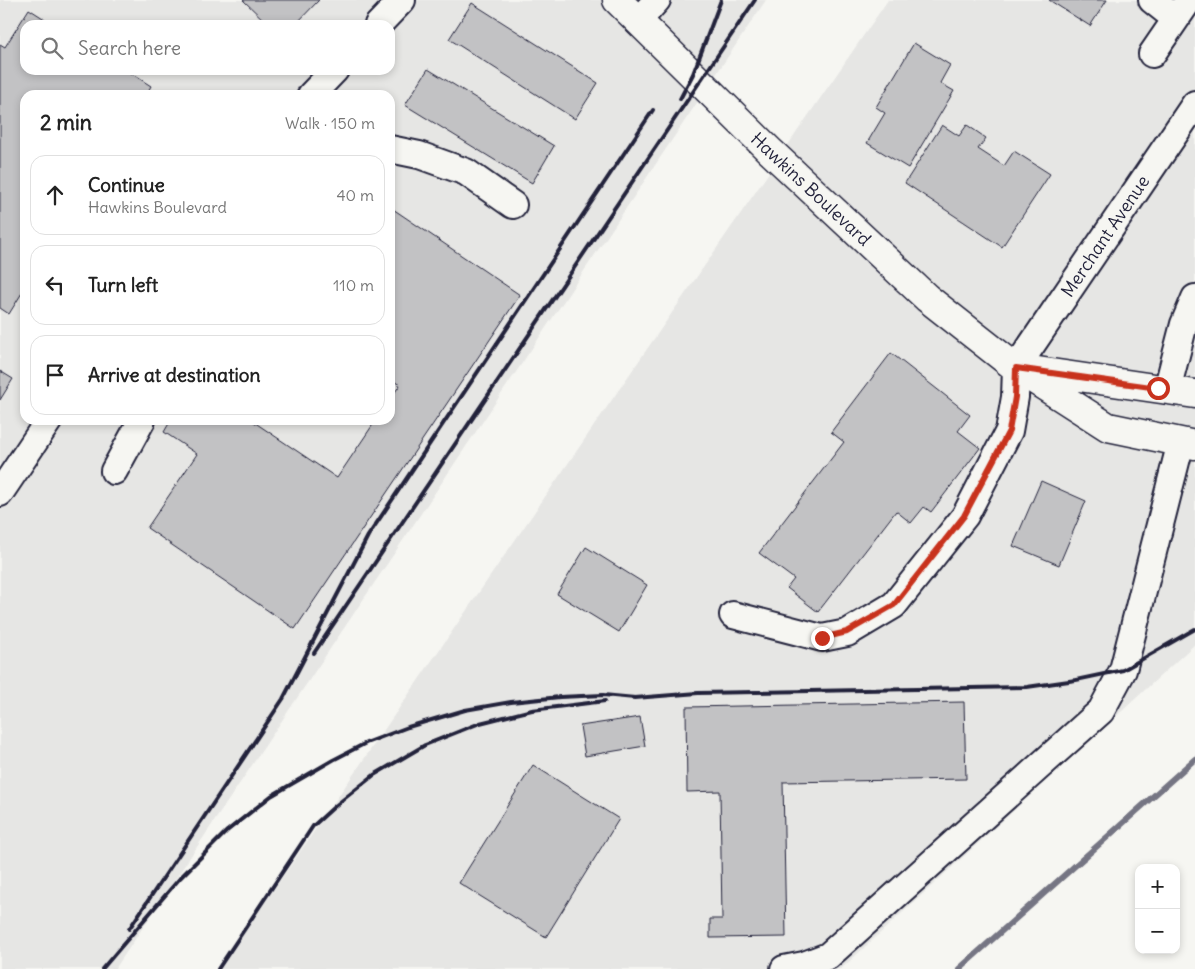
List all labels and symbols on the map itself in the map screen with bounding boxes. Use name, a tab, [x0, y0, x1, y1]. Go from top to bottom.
street label: Hawkins Boulevard	[746, 127, 876, 251]
street label: Merchant Avenue	[1056, 171, 1154, 301]
route start	[1147, 377, 1170, 400]
route end	[811, 627, 834, 650]

